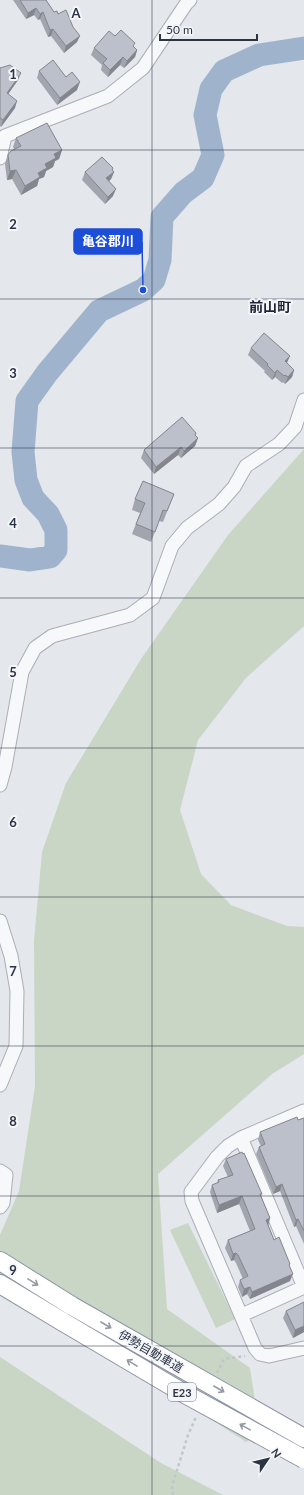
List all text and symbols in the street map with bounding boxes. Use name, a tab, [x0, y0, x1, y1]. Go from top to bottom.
text: A	[70, 5, 81, 21]
scale bar	[160, 16, 257, 42]
text: 50 m	[166, 22, 193, 37]
text: 1	[9, 66, 17, 82]
text: 2	[9, 216, 17, 232]
callout: 亀谷郡川	[74, 229, 142, 254]
text: 亀谷郡川	[82, 233, 134, 249]
district label: 前山町	[249, 298, 291, 315]
text: 3	[9, 365, 17, 381]
text: 4	[9, 515, 17, 531]
text: 5	[9, 664, 17, 680]
text: 6	[9, 814, 17, 830]
text: 7	[9, 963, 17, 979]
text: 8	[9, 1113, 17, 1129]
text: 9	[9, 1262, 17, 1278]
one-way arrow	[27, 1278, 39, 1286]
one-way arrow	[100, 1322, 112, 1330]
street label: 伊勢自動車道	[116, 1327, 186, 1375]
one-way arrow	[126, 1358, 138, 1366]
road number: E23	[168, 1383, 196, 1401]
one-way arrow	[213, 1386, 225, 1394]
one-way arrow	[239, 1423, 251, 1430]
north arrow	[248, 1439, 288, 1479]
text: N	[269, 1446, 284, 1460]

